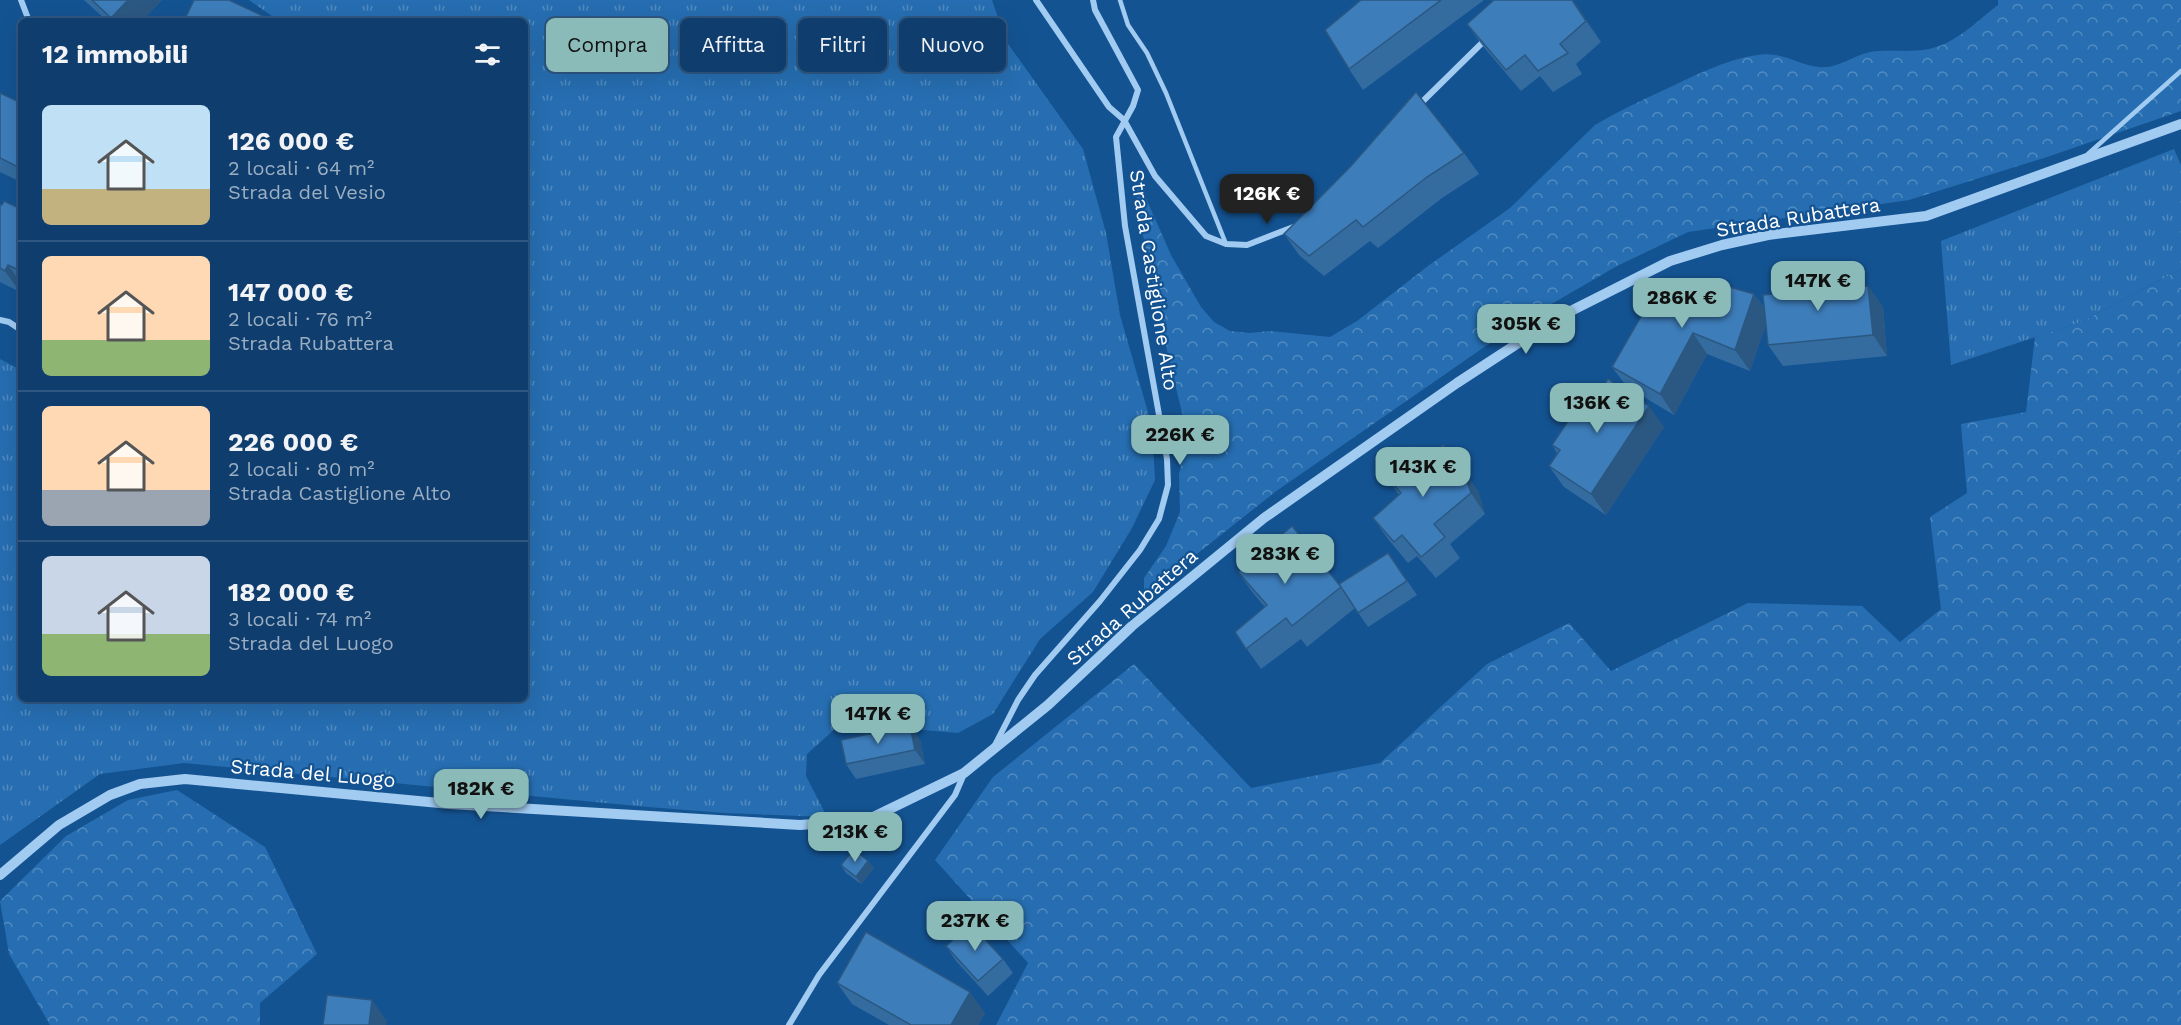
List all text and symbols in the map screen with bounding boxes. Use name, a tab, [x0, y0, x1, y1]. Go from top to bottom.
chip: Compra	[546, 18, 668, 72]
chip: Affitta	[680, 18, 786, 72]
chip: Filtri	[798, 18, 887, 72]
chip: Nuovo	[899, 18, 1006, 72]
icon: filters	[471, 38, 504, 71]
text: 12 immobili	[42, 39, 188, 69]
text: 126 000 €	[228, 126, 354, 156]
icon: home	[90, 129, 162, 201]
text: 2 locali · 64 m²	[228, 156, 374, 180]
street label: Strada Castiglione Alto	[1125, 168, 1183, 392]
pin: 126K €	[1218, 174, 1316, 225]
text: Strada del Vesio	[228, 180, 386, 204]
text: 126K €	[1234, 181, 1300, 205]
street label: Strada Rubattera	[1714, 192, 1882, 242]
pin: 147K €	[1769, 261, 1867, 312]
text: 147K €	[1785, 268, 1851, 292]
text: 147 000 €	[228, 277, 353, 307]
pin: 286K €	[1633, 278, 1731, 329]
icon: home	[90, 280, 162, 352]
text: 286K €	[1647, 285, 1717, 309]
pin: 305K €	[1477, 304, 1575, 355]
text: 2 locali · 76 m²	[228, 307, 372, 331]
text: 305K €	[1491, 311, 1561, 335]
text: Strada Rubattera	[228, 331, 394, 355]
pin: 136K €	[1548, 383, 1646, 434]
text: 136K €	[1564, 390, 1630, 414]
pin: 226K €	[1131, 415, 1229, 466]
text: 226K €	[1145, 422, 1215, 446]
text: 226 000 €	[228, 427, 358, 457]
icon: home	[90, 430, 162, 502]
pin: 143K €	[1374, 447, 1472, 498]
text: 143K €	[1390, 454, 1456, 478]
text: 2 locali · 80 m²	[228, 457, 375, 481]
text: Strada Castiglione Alto	[228, 481, 451, 505]
pin: 283K €	[1236, 534, 1334, 585]
text: 283K €	[1250, 541, 1320, 565]
street label: Strada Rubattera	[1062, 544, 1202, 670]
text: 182 000 €	[228, 577, 354, 607]
icon: home	[90, 580, 162, 652]
text: 3 locali · 74 m²	[228, 607, 371, 631]
text: Strada del Luogo	[228, 631, 394, 655]
pin: 147K €	[829, 694, 927, 745]
text: 147K €	[845, 701, 911, 725]
street label: Strada del Luogo	[229, 754, 397, 792]
pin: 182K €	[432, 769, 530, 820]
text: 182K €	[448, 776, 514, 800]
pin: 213K €	[806, 812, 904, 863]
text: 213K €	[822, 819, 888, 843]
pin: 237K €	[926, 901, 1024, 952]
text: 237K €	[941, 908, 1009, 932]

